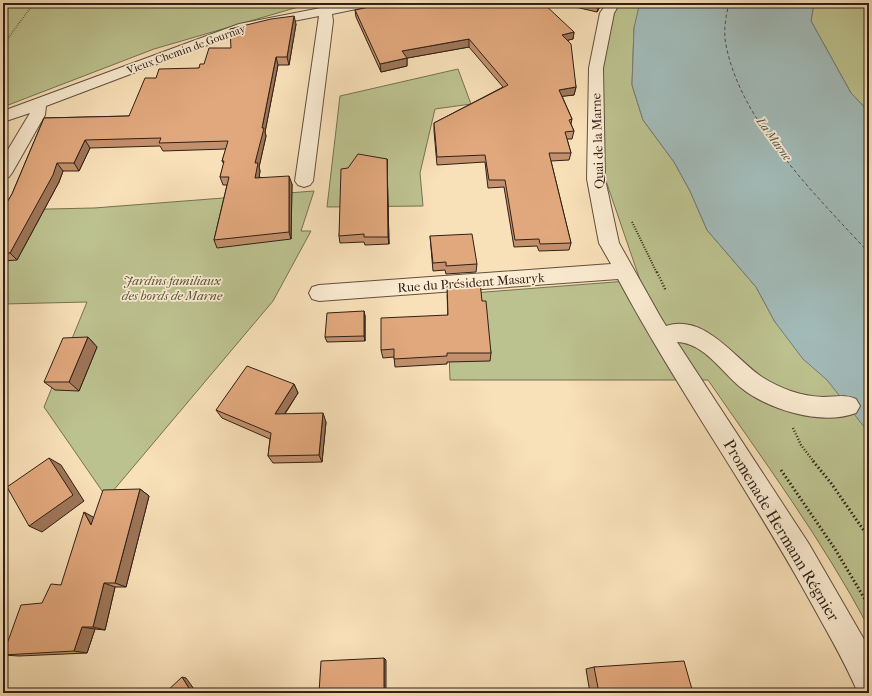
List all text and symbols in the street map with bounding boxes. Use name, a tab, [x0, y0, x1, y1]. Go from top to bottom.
street label: Vieux Chemin de Gournay	[124, 22, 248, 77]
street label: Quai de la Marne	[588, 92, 607, 189]
water label: La Marne	[753, 114, 795, 164]
street label: Rue du Président Masaryk	[397, 270, 545, 295]
park label: Jardins familiaux des bords de Marne	[122, 273, 223, 303]
street label: Promenade Hermann Régnier	[720, 436, 844, 625]

